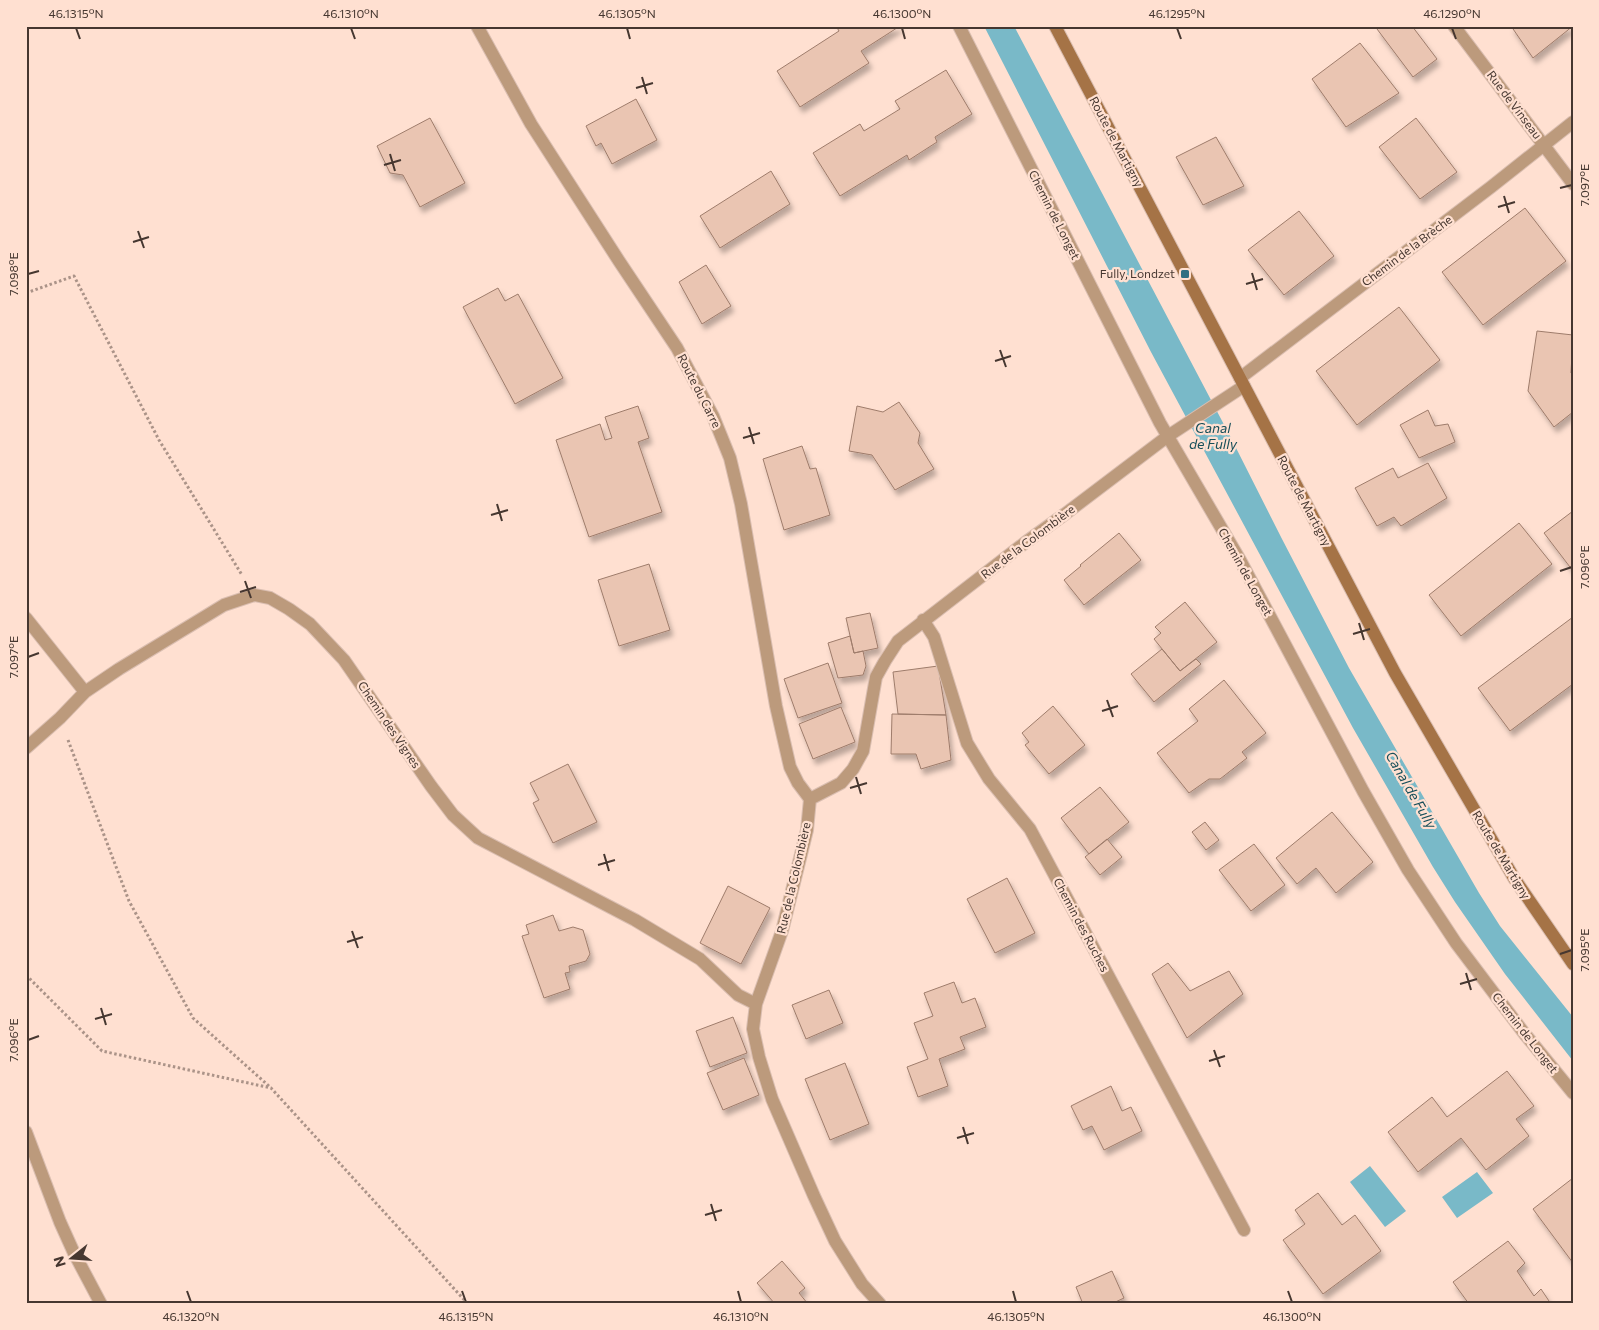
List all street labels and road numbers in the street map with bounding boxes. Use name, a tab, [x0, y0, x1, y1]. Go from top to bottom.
street label: Rue de Vinseau	[1485, 68, 1545, 141]
street label: Route de Martigny	[1087, 94, 1147, 189]
street label: Chemin de Longet	[1026, 168, 1083, 262]
street label: Chemin de la Brèche	[1359, 212, 1454, 289]
street label: Route du Carre	[675, 351, 725, 430]
street label: Route de Martigny	[1275, 453, 1335, 548]
street label: Rue de la Colombière	[978, 501, 1077, 581]
street label: Chemin de Longet	[1216, 525, 1276, 618]
street label: Chemin des Vignes	[356, 678, 424, 771]
street label: Route de Martigny	[1470, 808, 1534, 901]
street label: Rue de la Colombière	[773, 821, 813, 935]
street label: Chemin des Ruches	[1051, 875, 1113, 974]
street label: Chemin de Longet	[1490, 989, 1562, 1075]

